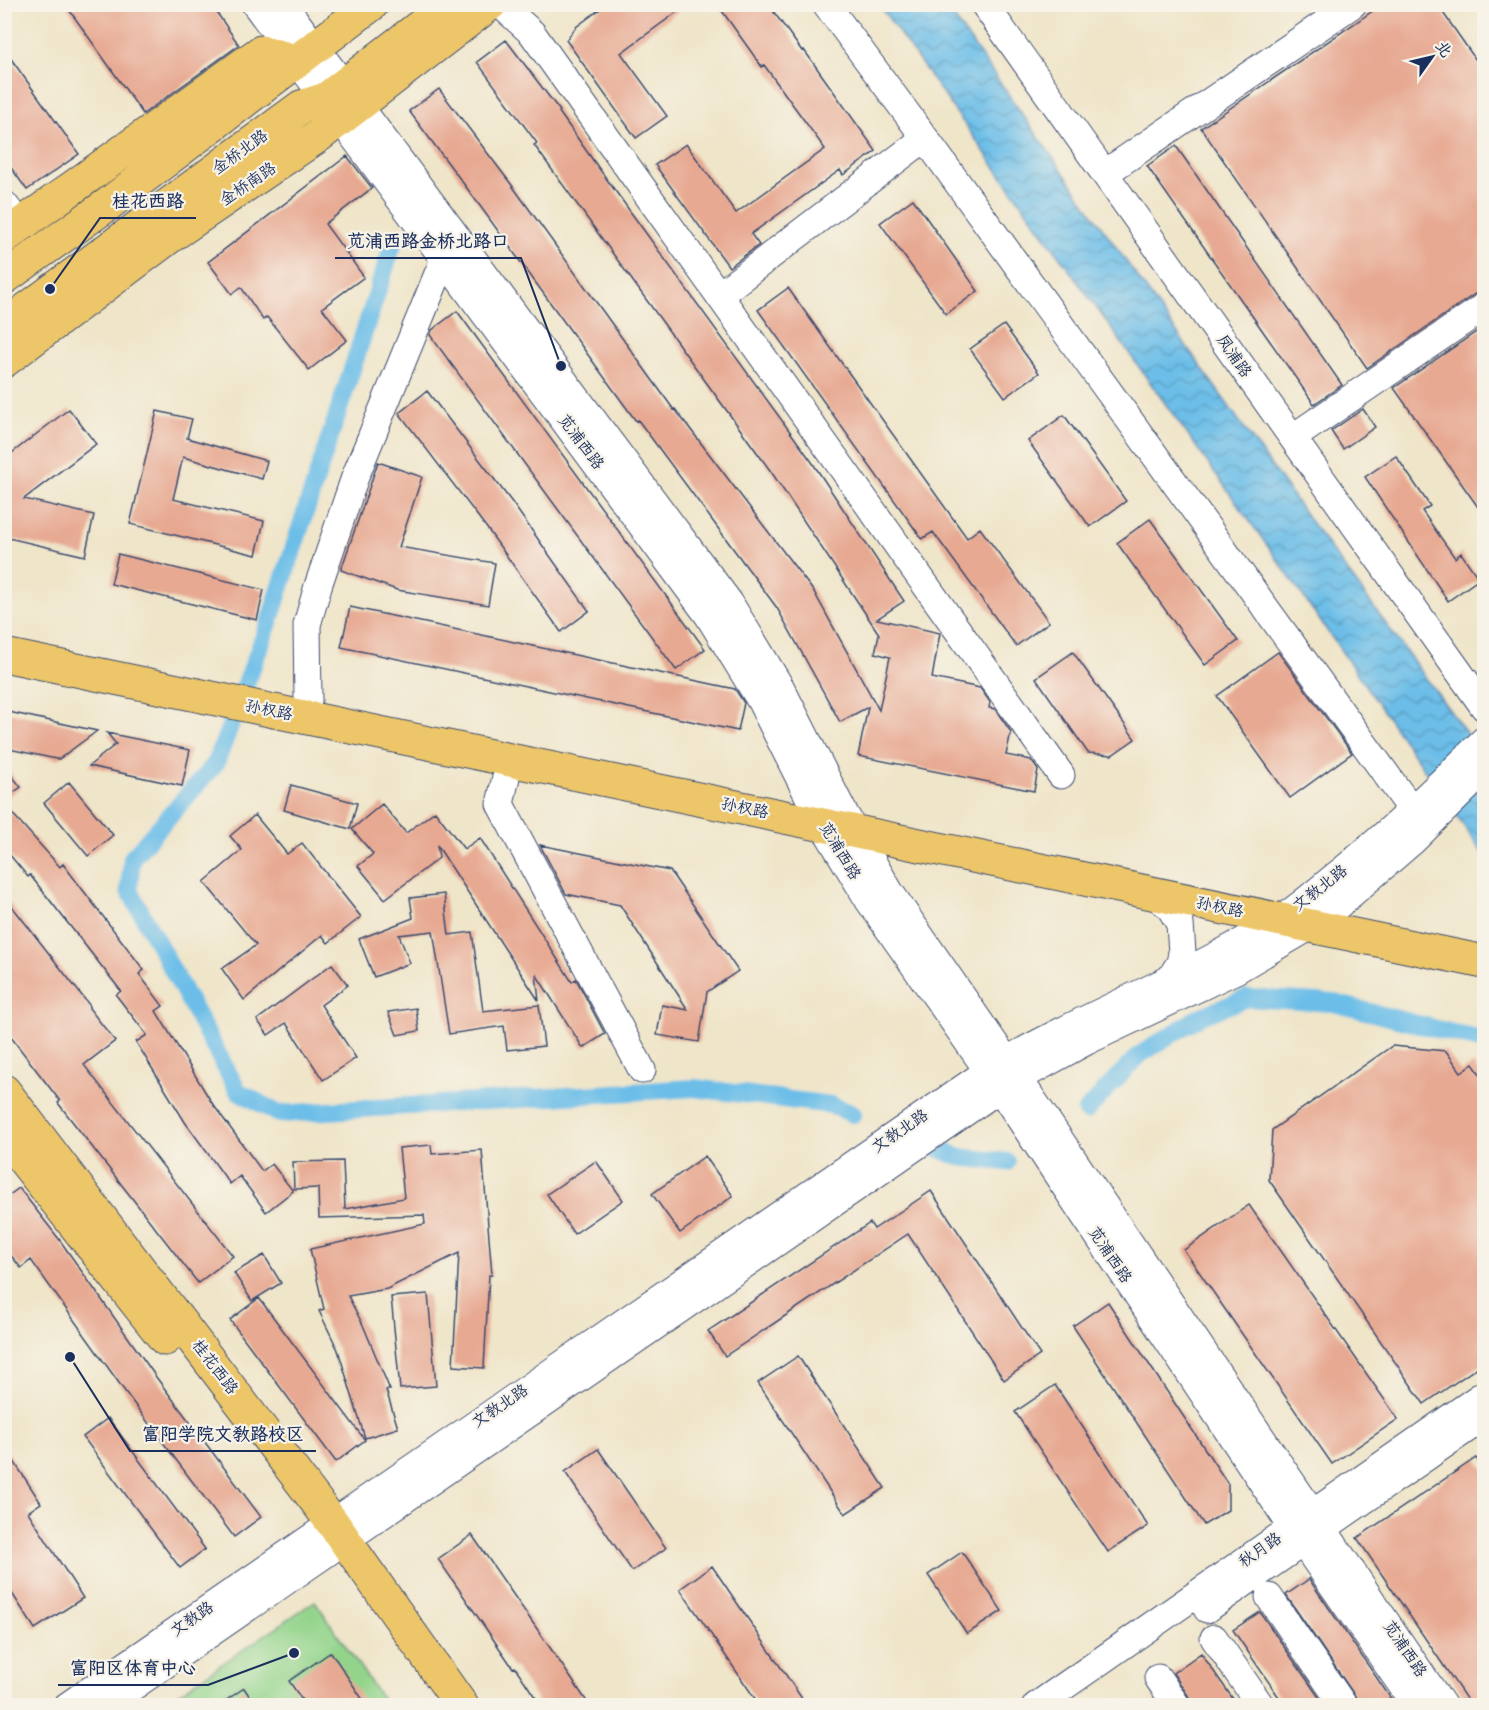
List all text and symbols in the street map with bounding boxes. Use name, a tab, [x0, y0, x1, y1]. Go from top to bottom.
north arrow	[1402, 27, 1462, 87]
text: 北	[1431, 37, 1456, 61]
street label: 金桥北路	[208, 125, 272, 179]
street label: 金桥南路	[216, 158, 280, 210]
callout: 桂花西路	[100, 182, 196, 218]
text: 桂花西路	[112, 190, 184, 213]
callout: 苋浦西路金桥北路口	[335, 222, 521, 258]
text: 苋浦西路金桥北路口	[347, 230, 509, 253]
street label: 凤浦路	[1212, 331, 1256, 381]
street label: 苋浦西路	[554, 410, 608, 474]
street label: 孙权路	[243, 695, 295, 725]
street label: 孙权路	[719, 793, 771, 823]
street label: 苋浦西路	[815, 818, 865, 884]
street label: 文教北路	[1289, 860, 1351, 916]
street label: 孙权路	[1194, 892, 1246, 922]
street label: 文教北路	[868, 1105, 932, 1157]
street label: 苋浦西路	[1084, 1223, 1136, 1287]
street label: 桂花西路	[188, 1335, 242, 1399]
street label: 文教北路	[468, 1380, 532, 1432]
callout: 富阳学院文教路校区	[130, 1415, 316, 1451]
text: 富阳学院文教路校区	[142, 1423, 304, 1446]
street label: 秋月路	[1235, 1528, 1285, 1572]
street label: 文教路	[167, 1597, 217, 1641]
street label: 苋浦西路	[1379, 1617, 1431, 1681]
callout: 富阳区体育中心	[58, 1649, 208, 1685]
text: 富阳区体育中心	[70, 1657, 196, 1680]

